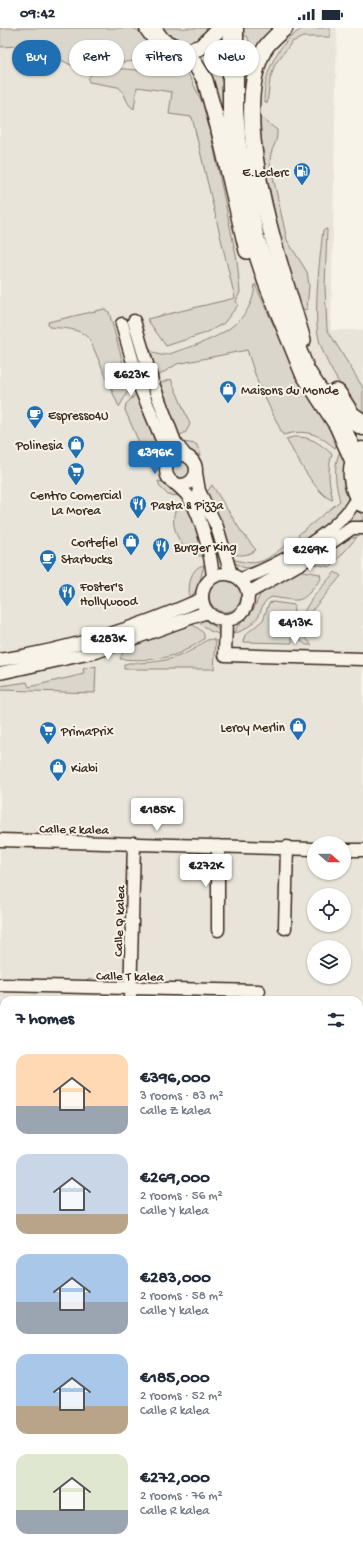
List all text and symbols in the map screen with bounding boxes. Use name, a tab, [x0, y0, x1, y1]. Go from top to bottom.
text: 09:42	[20, 5, 55, 23]
chip: Buy	[12, 40, 61, 76]
chip: Rent	[69, 40, 124, 76]
chip: Filters	[132, 40, 196, 76]
chip: New	[204, 40, 259, 76]
fuel station icon: E.Leclerc	[292, 161, 312, 186]
place label: E.Leclerc	[242, 166, 290, 181]
pin: €623K	[103, 363, 159, 397]
text: €623K	[114, 368, 148, 383]
shop icon: Maisons du Monde	[218, 379, 238, 404]
place label: Maisons du Monde	[241, 384, 339, 399]
cafe icon: Espresso4U	[25, 404, 45, 429]
place label: Espresso4U	[48, 409, 109, 424]
shop icon: Polinesia	[66, 434, 86, 459]
place label: Polinesia	[15, 439, 64, 454]
pin: €396K	[127, 441, 183, 475]
text: €396K	[138, 446, 172, 461]
supermarket icon: Centro Comercial La Morea	[66, 461, 86, 486]
place label: Centro Comercial La Morea	[30, 489, 122, 519]
restaurant icon: Pasta & Pizza	[128, 494, 148, 519]
place label: Pasta & Pizza	[150, 499, 224, 514]
shop icon: Cortefiel	[121, 531, 141, 556]
place label: Cortefiel	[71, 536, 118, 551]
restaurant icon: Burger King	[151, 536, 171, 561]
pin: €269K	[282, 538, 338, 572]
place label: Burger King	[173, 541, 237, 556]
text: €269K	[293, 543, 327, 558]
cafe icon: Starbucks	[38, 548, 58, 573]
place label: Starbucks	[61, 553, 113, 568]
place label: Foster's Hollywood	[79, 580, 139, 610]
restaurant icon: Foster's Hollywood	[57, 582, 77, 607]
pin: €413K	[267, 611, 323, 645]
text: €413K	[278, 616, 312, 631]
pin: €283K	[80, 627, 136, 661]
text: €283K	[90, 632, 126, 647]
shop icon: Leroy Merlin	[288, 716, 308, 741]
supermarket icon: PrimaPrix	[38, 720, 58, 745]
place label: Leroy Merlin	[221, 721, 286, 736]
place label: PrimaPrix	[60, 725, 114, 740]
shop icon: Kiabi	[48, 757, 68, 782]
place label: Kiabi	[71, 762, 98, 777]
pin: €185K	[129, 798, 185, 832]
text: €185K	[140, 803, 174, 818]
street label: Calle R kalea	[39, 822, 110, 839]
north arrow	[307, 836, 351, 880]
map controls	[307, 836, 351, 984]
pin: €272K	[178, 854, 234, 888]
text: €272K	[189, 859, 223, 874]
street label: Calle Q kalea	[112, 884, 129, 957]
button: locate	[307, 888, 351, 932]
button: layers	[307, 940, 351, 984]
street label: Calle T kalea	[96, 969, 165, 986]
icon: filters	[325, 1009, 347, 1031]
text: 7 homes	[16, 1010, 74, 1030]
text: €396,000	[140, 1069, 210, 1089]
icon: home	[48, 1070, 96, 1118]
text: 3 rooms · 83 m²	[140, 1089, 224, 1104]
text: Calle Z kalea	[140, 1104, 211, 1119]
text: €269,000	[140, 1169, 210, 1189]
icon: home	[48, 1170, 96, 1218]
text: 2 rooms · 56 m²	[140, 1189, 223, 1204]
text: Calle Y kalea	[140, 1204, 209, 1219]
text: €283,000	[140, 1269, 211, 1289]
icon: home	[48, 1270, 96, 1318]
text: 2 rooms · 58 m²	[140, 1289, 223, 1304]
text: Calle Y kalea	[140, 1304, 209, 1319]
text: €185,000	[140, 1369, 210, 1389]
icon: home	[48, 1370, 96, 1418]
text: 2 rooms · 52 m²	[140, 1389, 222, 1404]
text: Calle R kalea	[140, 1404, 209, 1419]
text: €272,000	[140, 1469, 210, 1489]
icon: home	[48, 1470, 96, 1518]
text: 2 rooms · 76 m²	[140, 1489, 223, 1504]
text: Calle R kalea	[140, 1504, 209, 1519]

